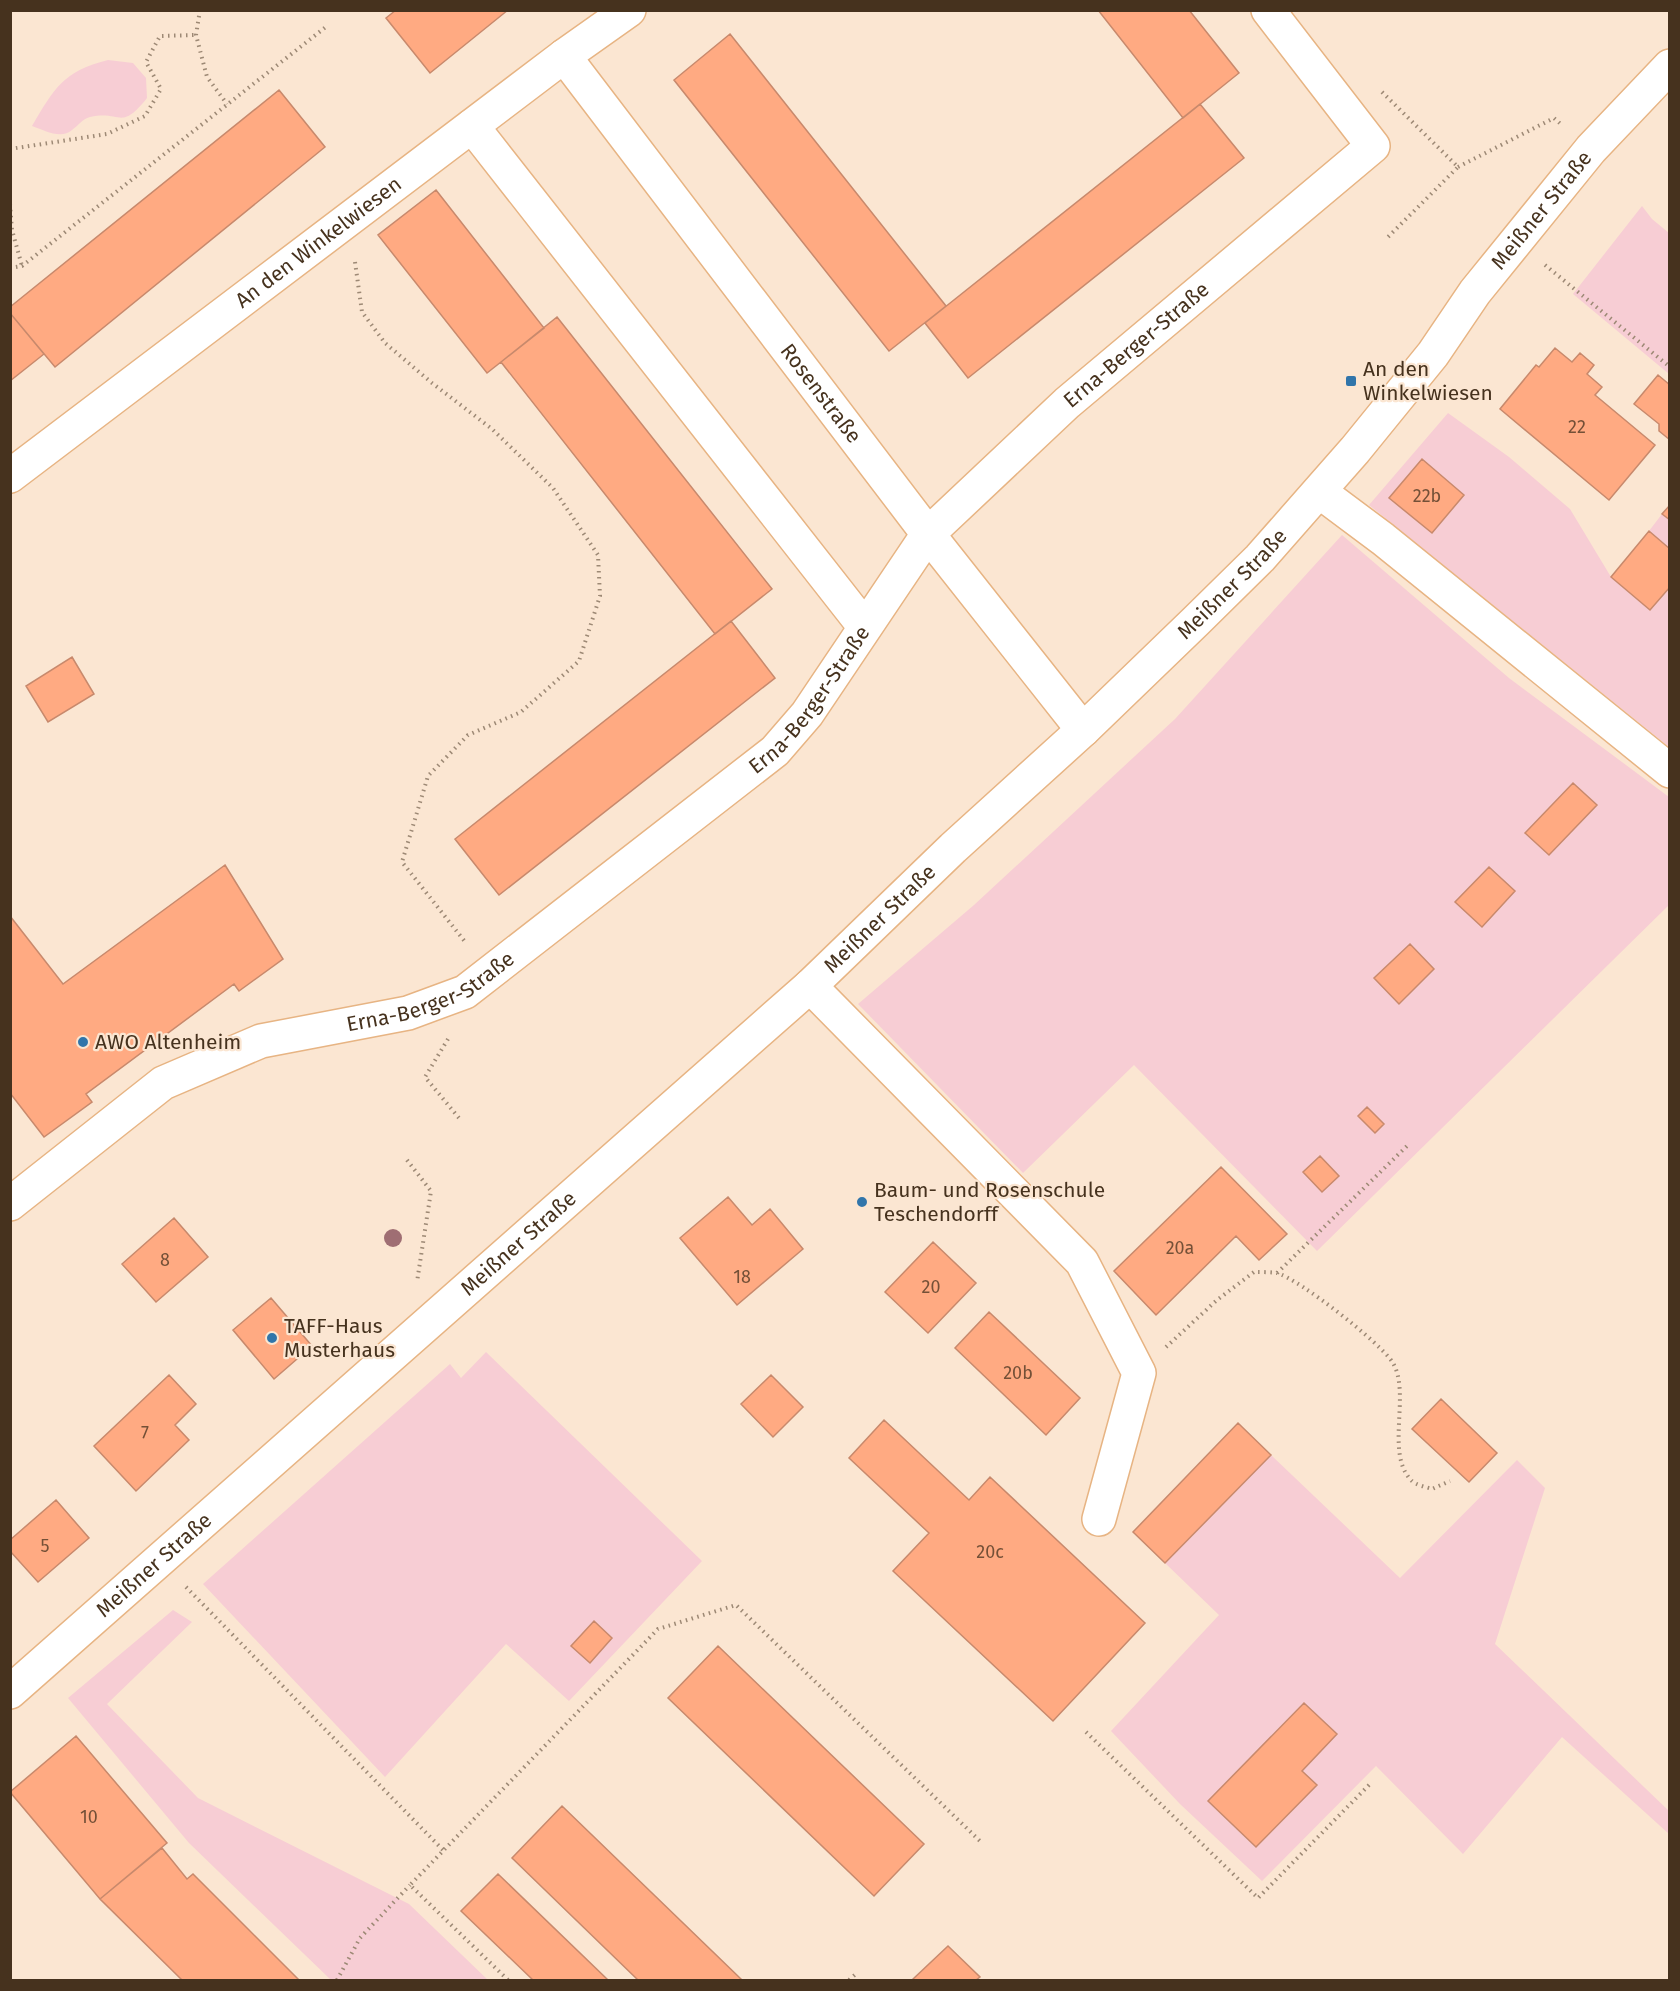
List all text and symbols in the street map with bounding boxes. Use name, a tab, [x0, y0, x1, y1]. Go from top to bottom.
street label: Meißner Straße	[1486, 145, 1597, 275]
street label: An den Winkelwiesen	[230, 171, 407, 313]
street label: Erna-Berger-Straße	[1058, 276, 1214, 413]
street label: Rosenstraße	[775, 338, 867, 448]
place label: An den Winkelwiesen	[1363, 356, 1493, 406]
marker: An den Winkelwiesen	[1344, 374, 1358, 388]
house number: 22	[1568, 416, 1586, 438]
house number: 22b	[1413, 485, 1441, 507]
street label: Meißner Straße	[1172, 523, 1293, 645]
street label: Erna-Berger-Straße	[744, 621, 875, 780]
street label: Meißner Straße	[818, 859, 941, 978]
street label: Erna-Berger-Straße	[344, 946, 520, 1037]
place label: AWO Altenheim	[95, 1029, 241, 1055]
marker: AWO Altenheim	[76, 1035, 90, 1049]
place label: Baum- und Rosenschule Teschendorff	[874, 1177, 1105, 1227]
street label: Meißner Straße	[455, 1186, 581, 1301]
marker: Baum- und Rosenschule Teschendorff	[855, 1195, 869, 1209]
house number: 20a	[1166, 1237, 1194, 1259]
house number: 8	[160, 1249, 170, 1271]
house number: 18	[733, 1266, 751, 1288]
house number: 20	[922, 1276, 940, 1298]
place label: TAFF-Haus Musterhaus	[284, 1313, 395, 1363]
marker: TAFF-Haus Musterhaus	[265, 1331, 279, 1345]
house number: 20b	[1003, 1362, 1033, 1384]
house number: 7	[141, 1422, 149, 1444]
street label: Meißner Straße	[91, 1507, 217, 1623]
house number: 5	[40, 1535, 50, 1557]
house number: 20c	[976, 1541, 1004, 1563]
house number: 10	[80, 1806, 98, 1828]

